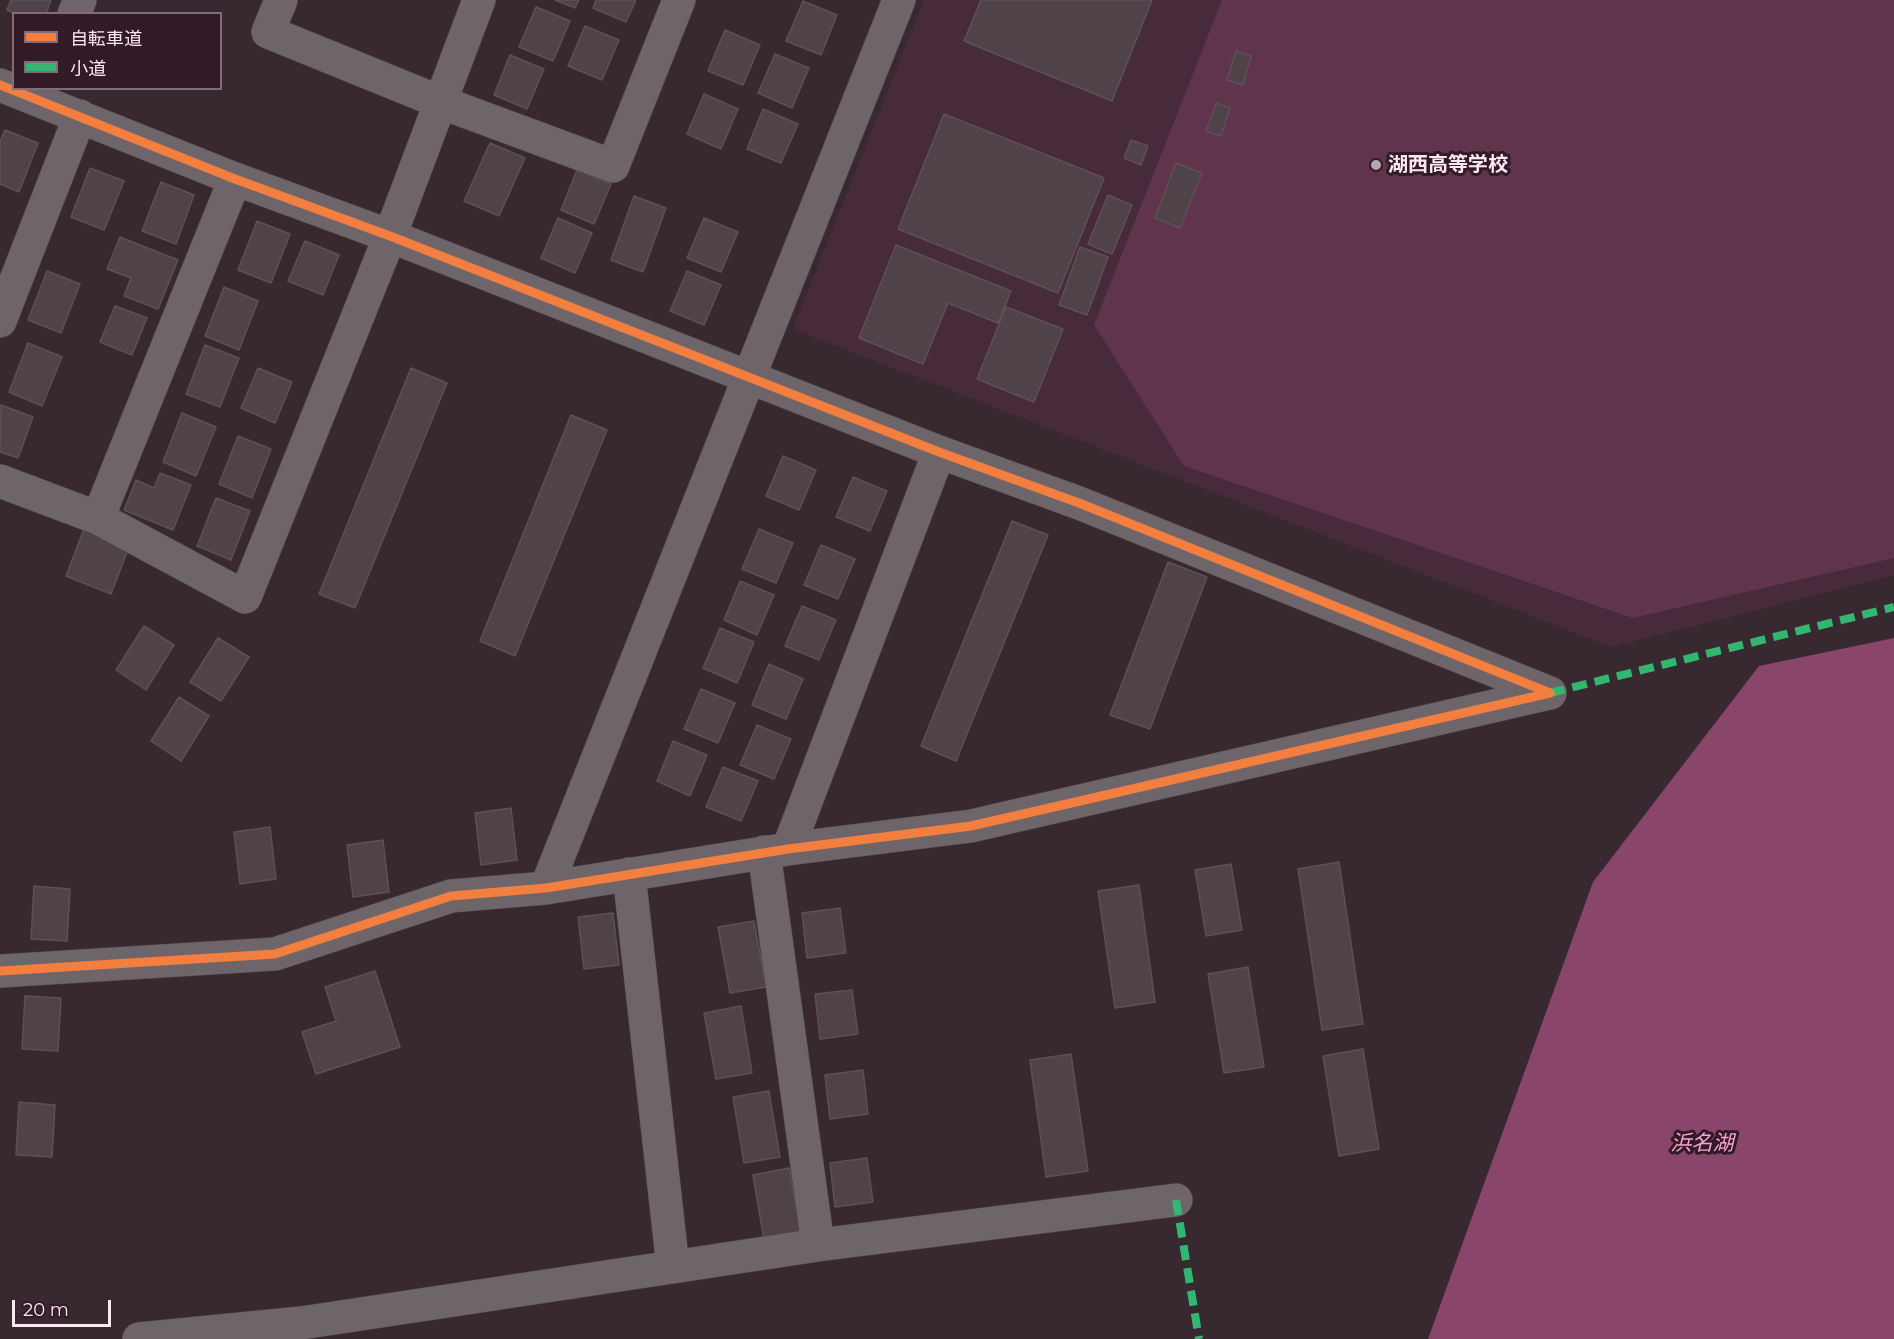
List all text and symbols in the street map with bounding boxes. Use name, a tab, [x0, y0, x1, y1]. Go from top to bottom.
legend	[12, 12, 222, 90]
text: 自転車道	[70, 28, 142, 50]
text: 小道	[70, 58, 106, 80]
place label: 湖西高等学校	[1388, 153, 1508, 177]
marker: 湖西高等学校	[1369, 158, 1383, 172]
water label: 浜名湖	[1671, 1131, 1733, 1157]
scale bar	[15, 1288, 114, 1326]
text: 20 m	[23, 1299, 69, 1321]

